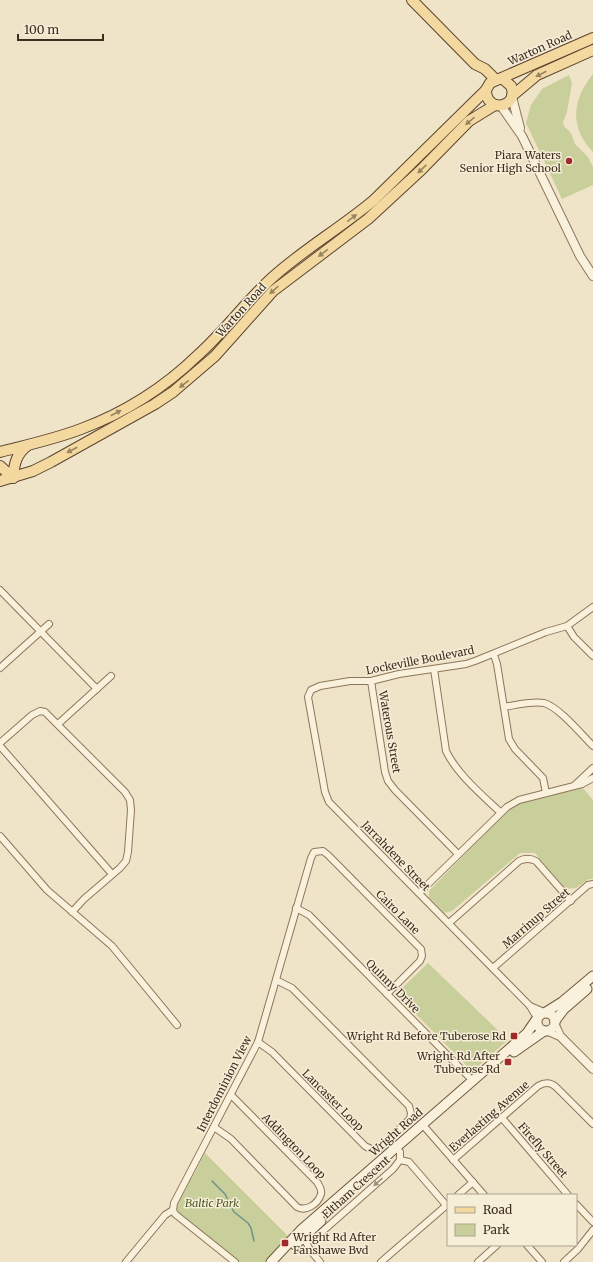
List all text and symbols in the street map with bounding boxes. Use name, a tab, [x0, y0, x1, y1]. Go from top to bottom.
scale bar	[18, 16, 103, 42]
text: 100 m	[24, 22, 59, 37]
street label: Warton Road	[505, 28, 574, 69]
one-way arrow	[535, 70, 547, 77]
one-way arrow	[465, 116, 476, 125]
place label: Piara Waters Senior High School	[459, 148, 562, 175]
marker: Piara Waters Senior High School	[564, 156, 574, 166]
one-way arrow	[417, 164, 427, 174]
one-way arrow	[347, 213, 358, 222]
one-way arrow	[317, 249, 328, 257]
street label: Warton Road	[212, 280, 269, 341]
one-way arrow	[269, 286, 279, 295]
one-way arrow	[178, 379, 189, 388]
one-way arrow	[110, 410, 122, 416]
one-way arrow	[67, 447, 78, 453]
street label: Lockeville Boulevard	[365, 643, 476, 677]
street label: Waterous Street	[376, 689, 404, 775]
street label: Jarrahdene Street	[358, 817, 434, 895]
street label: Marrinup Street	[499, 884, 573, 951]
street label: Cairo Lane	[373, 887, 423, 937]
street label: Quinny Drive	[363, 956, 423, 1016]
place label: Wright Rd Before Tuberose Rd	[346, 1029, 506, 1043]
marker: Wright Rd Before Tuberose Rd	[509, 1031, 519, 1041]
street label: Interdominion View	[194, 1033, 255, 1134]
place label: Wright Rd After Tuberose Rd	[416, 1049, 500, 1076]
marker: Wright Rd After Tuberose Rd	[503, 1057, 513, 1067]
street label: Lancaster Loop	[299, 1066, 367, 1134]
street label: Everlasting Avenue	[446, 1077, 532, 1154]
street label: Wright Road	[366, 1105, 426, 1160]
street label: Addington Loop	[258, 1110, 329, 1182]
street label: Firefly Street	[515, 1119, 571, 1181]
street label: Eltham Crescent	[319, 1152, 393, 1221]
one-way arrow	[373, 1177, 384, 1186]
legend	[447, 1194, 577, 1246]
park label: Baltic Park	[185, 1196, 239, 1210]
text: Road	[483, 1202, 512, 1217]
text: Park	[483, 1222, 510, 1237]
place label: Wright Rd After Fanshawe Bvd	[292, 1230, 376, 1257]
marker: Wright Rd After Fanshawe Bvd	[280, 1238, 290, 1248]

